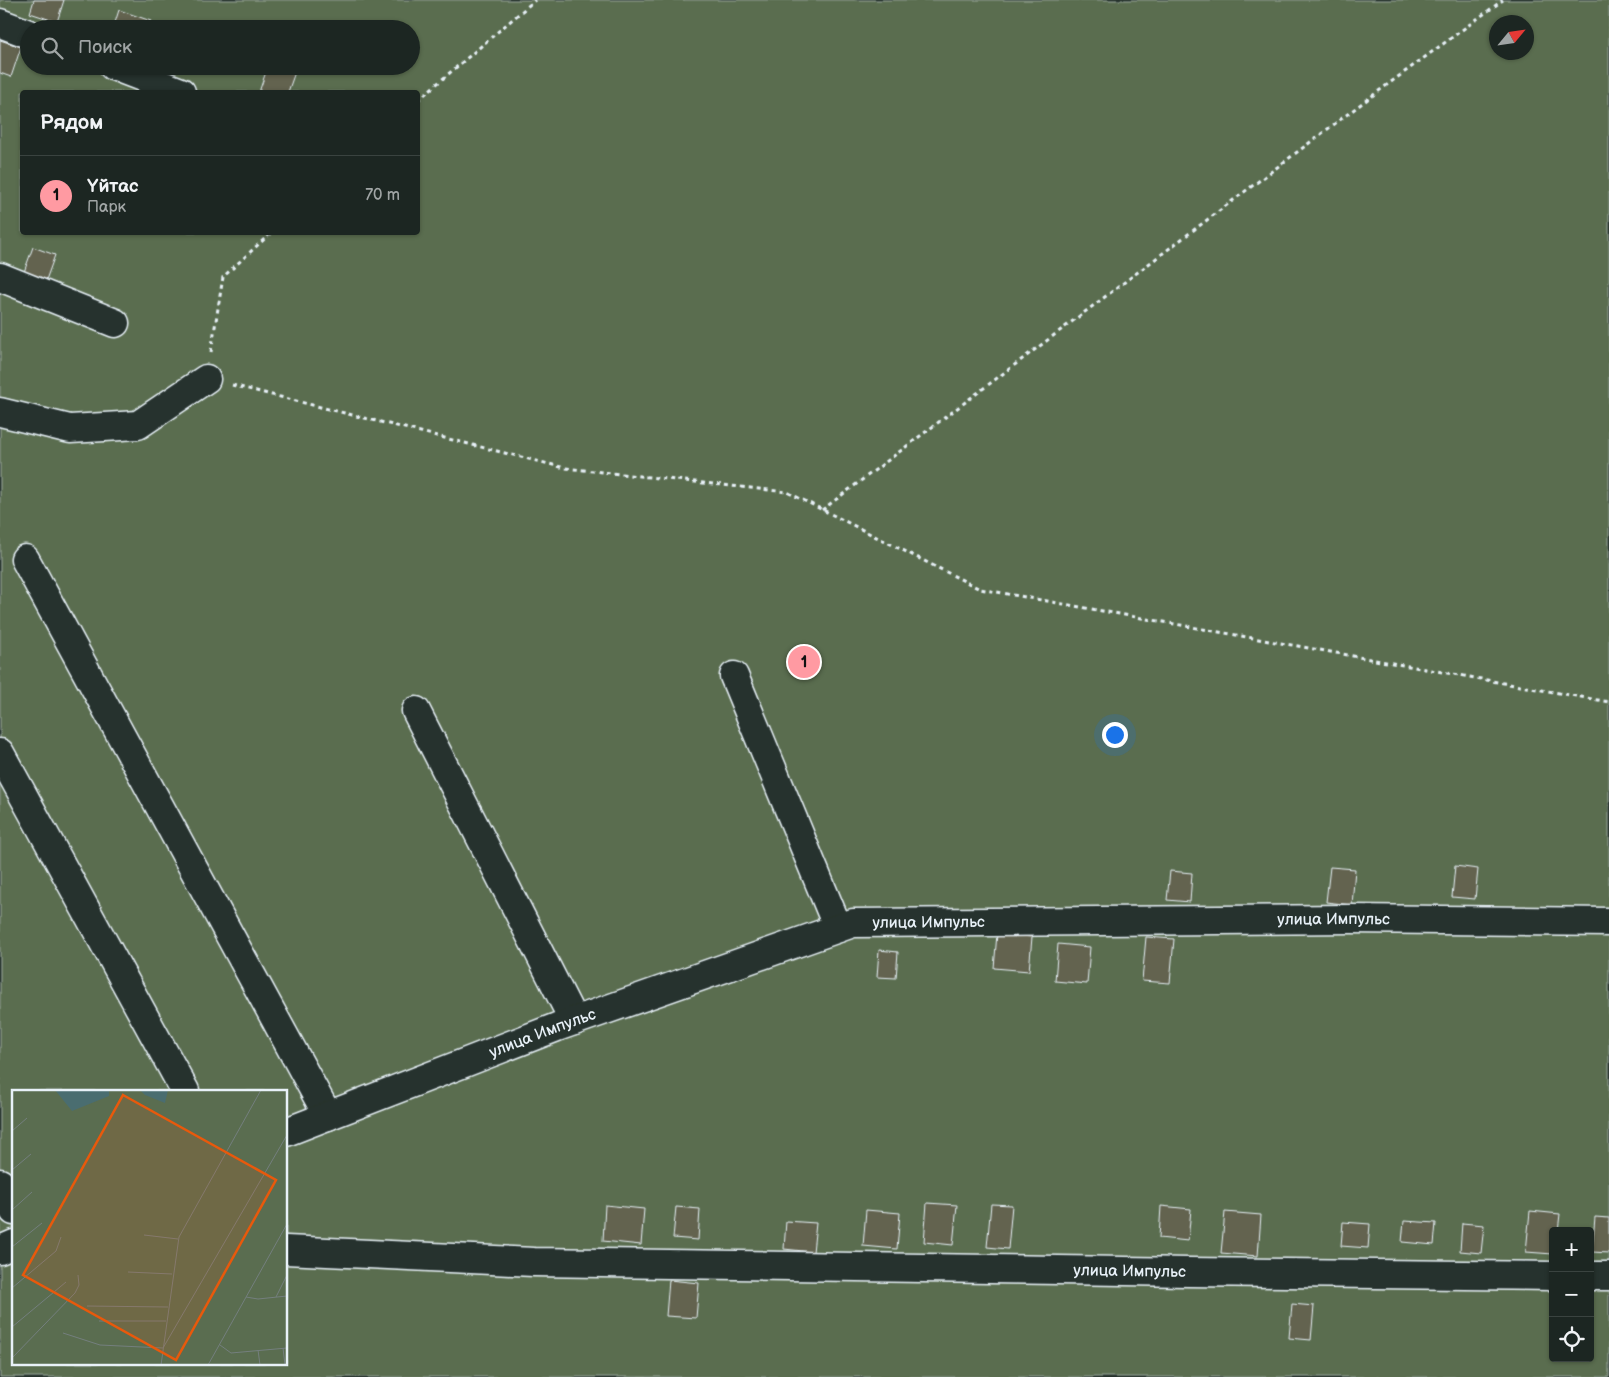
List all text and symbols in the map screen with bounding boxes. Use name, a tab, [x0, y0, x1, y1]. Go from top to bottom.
north arrow	[1489, 15, 1534, 60]
search box	[20, 20, 420, 75]
icon: search	[38, 34, 66, 62]
text: Поиск	[78, 36, 132, 59]
text: Рядом	[40, 110, 103, 135]
text: Үйтас	[87, 175, 139, 198]
text: 1	[53, 186, 59, 205]
text: 70 m	[365, 186, 400, 205]
text: Парк	[87, 198, 126, 217]
pin: 1	[788, 643, 820, 681]
your location	[1102, 722, 1128, 748]
street label: улица Импульс	[1277, 909, 1390, 929]
street label: улица Импульс	[872, 912, 985, 932]
street label: улица Импульс	[487, 1005, 599, 1062]
inset map	[12, 1090, 288, 1364]
map controls	[1549, 1227, 1594, 1362]
button: +	[1549, 1227, 1594, 1272]
street label: улица Импульс	[1073, 1261, 1186, 1281]
button: −	[1549, 1272, 1594, 1317]
button: locate	[1549, 1317, 1594, 1362]

